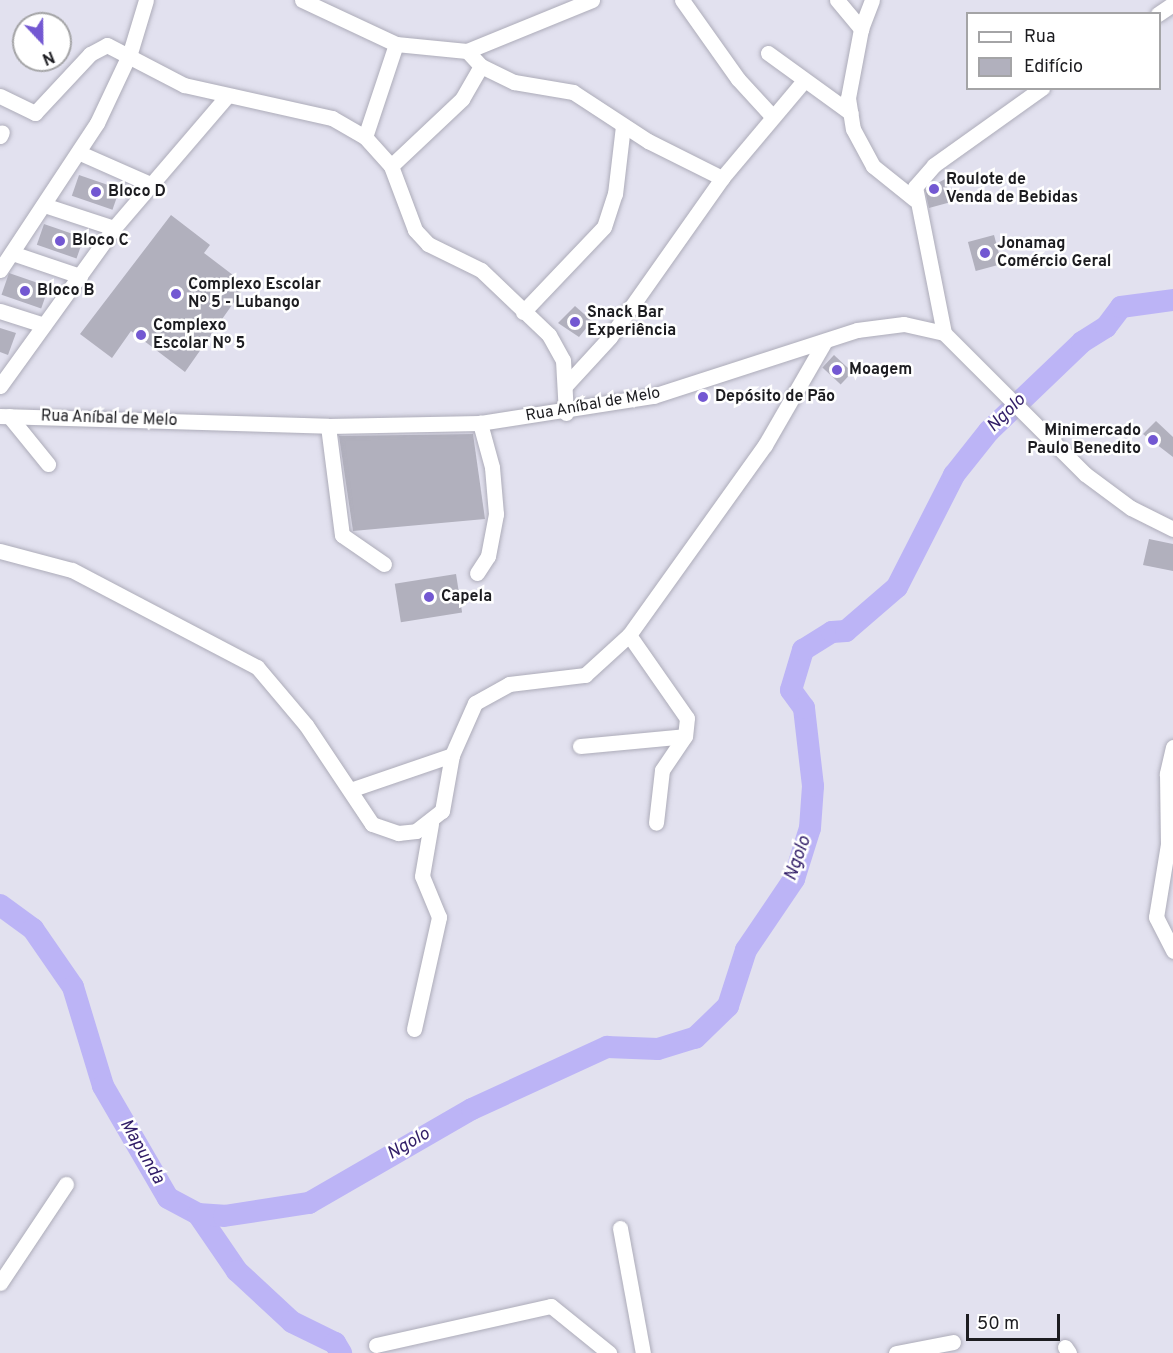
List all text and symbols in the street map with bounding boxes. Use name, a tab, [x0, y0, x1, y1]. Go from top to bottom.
north arrow	[12, 12, 72, 72]
legend	[966, 12, 1161, 90]
text: Rua	[1024, 26, 1055, 49]
text: N	[39, 45, 57, 68]
text: Edifício	[1024, 56, 1083, 79]
place label: Roulote de Venda de Bebidas	[946, 170, 1078, 208]
place label: Bloco D	[108, 182, 166, 202]
marker: Roulote de Venda de Bebidas	[927, 182, 941, 196]
marker: Bloco D	[89, 185, 103, 199]
place label: Bloco C	[72, 231, 129, 251]
marker: Bloco C	[53, 234, 67, 248]
place label: Jonamag Comércio Geral	[997, 234, 1112, 272]
marker: Jonamag Comércio Geral	[978, 246, 992, 260]
place label: Complexo Escolar Nº 5 - Lubango	[188, 275, 321, 313]
place label: Bloco B	[37, 281, 95, 301]
marker: Bloco B	[18, 284, 32, 298]
marker: Complexo Escolar Nº 5 - Lubango	[169, 287, 183, 301]
place label: Snack Bar Experiência	[587, 303, 676, 341]
marker: Snack Bar Experiência	[568, 315, 582, 329]
place label: Complexo Escolar Nº 5	[153, 316, 245, 354]
marker: Complexo Escolar Nº 5	[134, 328, 148, 342]
place label: Moagem	[849, 360, 912, 380]
marker: Moagem	[830, 363, 844, 377]
street label: Rua Aníbal de Melo	[524, 384, 662, 426]
place label: Depósito de Pão	[715, 387, 835, 407]
marker: Depósito de Pão	[696, 390, 710, 404]
water label: Ngolo	[983, 390, 1031, 438]
street label: Rua Aníbal de Melo	[40, 407, 178, 431]
place label: Minimercado Paulo Benedito	[1027, 421, 1141, 459]
marker: Minimercado Paulo Benedito	[1146, 433, 1160, 447]
place label: Capela	[441, 587, 492, 607]
marker: Capela	[422, 590, 436, 604]
water label: Ngolo	[781, 834, 817, 884]
water label: Mapunda	[114, 1116, 168, 1188]
water label: Ngolo	[384, 1124, 434, 1166]
scale bar	[969, 1302, 1064, 1340]
text: 50 m	[977, 1313, 1019, 1336]

